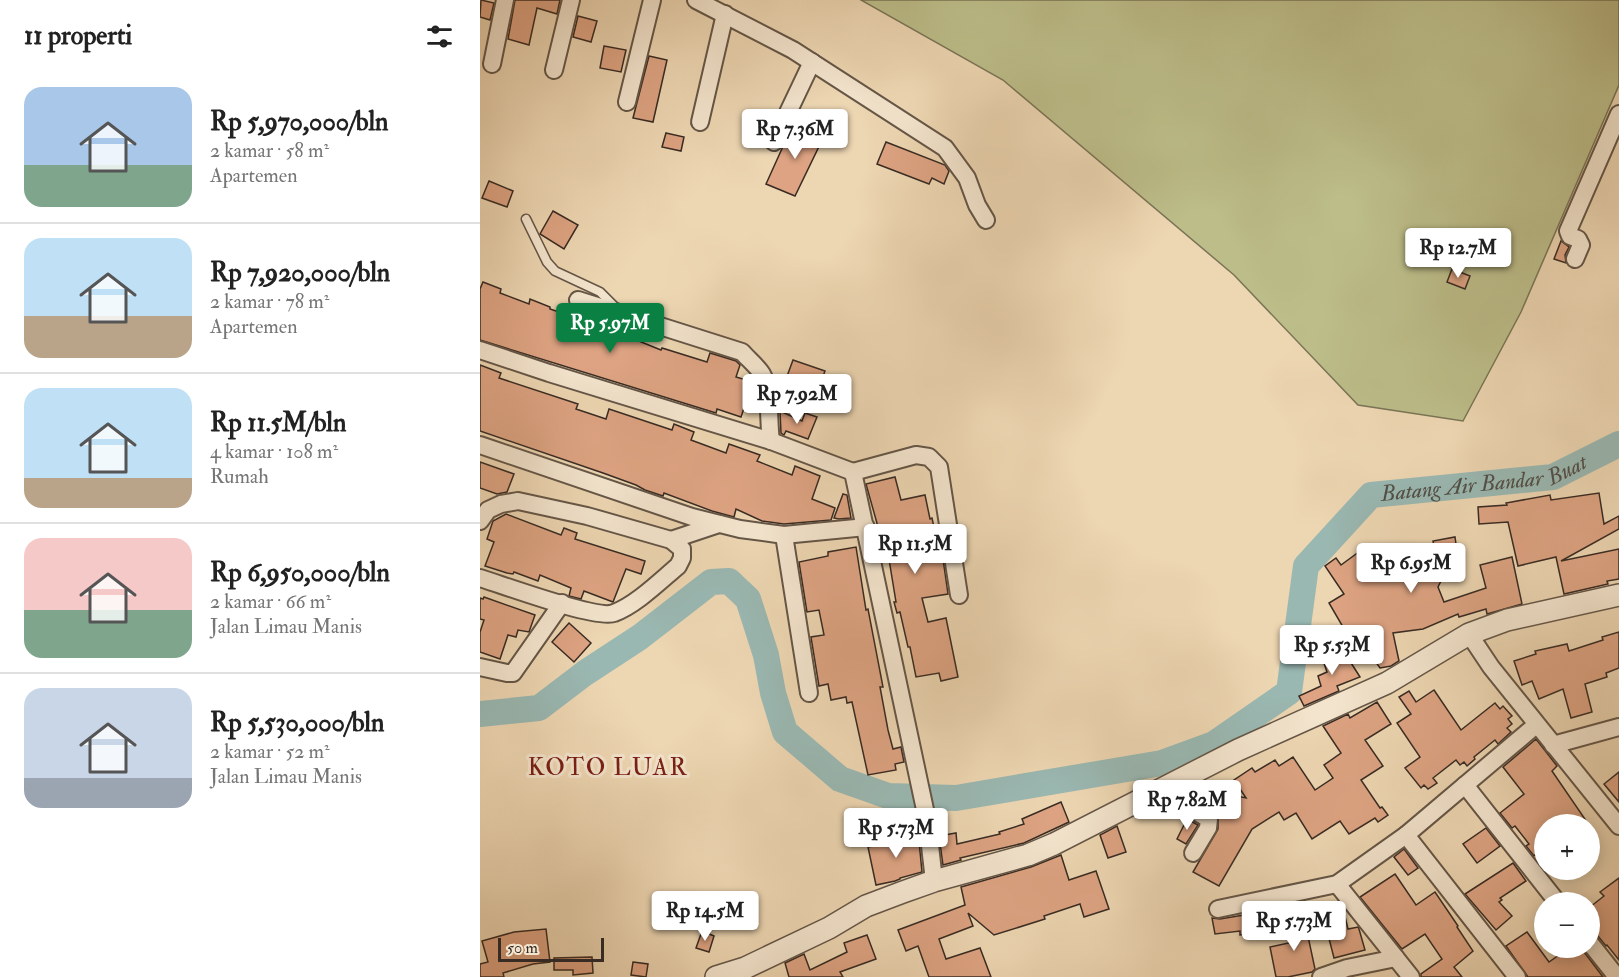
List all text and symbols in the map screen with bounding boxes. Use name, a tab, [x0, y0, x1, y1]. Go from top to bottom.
text: 11 properti	[24, 20, 132, 52]
icon: filters	[423, 20, 456, 53]
text: Rp 5,970,000/bln	[210, 106, 389, 138]
pin: Rp 7.36M	[733, 109, 857, 160]
icon: home	[72, 111, 144, 183]
text: Rp 7.36M	[756, 116, 834, 141]
text: 2 kamar · 58 m²	[210, 138, 329, 163]
text: Apartemen	[210, 163, 297, 188]
pin: Rp 12.7M	[1396, 228, 1520, 279]
text: Rp 12.7M	[1419, 235, 1497, 260]
text: Rp 7,920,000/bln	[210, 257, 390, 289]
icon: home	[72, 262, 144, 334]
text: 2 kamar · 78 m²	[210, 289, 329, 314]
pin: Rp 5.97M	[548, 303, 672, 354]
text: Rp 5.97M	[570, 310, 650, 335]
text: Apartemen	[210, 314, 297, 339]
pin: Rp 7.92M	[735, 374, 859, 425]
text: Rp 7.92M	[757, 381, 838, 406]
text: Rp 11.5M/bln	[210, 407, 346, 439]
icon: home	[72, 412, 144, 484]
text: 4 kamar · 108 m²	[210, 439, 338, 464]
water label: Batang Air Bandar Buat	[1379, 447, 1593, 508]
text: Rumah	[210, 464, 269, 489]
pin: Rp 11.5M	[853, 524, 977, 575]
text: Rp 11.5M	[878, 531, 952, 556]
pin: Rp 6.95M	[1349, 543, 1473, 594]
text: Rp 6.95M	[1371, 550, 1451, 575]
text: Rp 6,950,000/bln	[210, 557, 390, 589]
icon: home	[72, 562, 144, 634]
text: 2 kamar · 66 m²	[210, 589, 331, 614]
text: Jalan Limau Manis	[210, 614, 362, 639]
pin: Rp 5.53M	[1270, 625, 1394, 676]
text: Rp 5.53M	[1294, 632, 1370, 657]
text: Rp 5,530,000/bln	[210, 707, 384, 739]
icon: home	[72, 712, 144, 784]
text: 2 kamar · 52 m²	[210, 739, 330, 764]
district label: KOTO LUAR	[528, 752, 688, 783]
text: Jalan Limau Manis	[210, 764, 362, 789]
pin: Rp 7.82M	[1125, 780, 1249, 831]
text: Rp 7.82M	[1147, 787, 1227, 812]
pin: Rp 5.73M	[834, 808, 958, 859]
map controls	[1534, 814, 1600, 958]
button: +	[1534, 814, 1600, 880]
text: Rp 5.73M	[858, 815, 934, 840]
pin: Rp 14.5M	[643, 891, 767, 942]
button: −	[1534, 892, 1600, 958]
text: Rp 14.5M	[666, 898, 744, 923]
pin: Rp 5.73M	[1232, 901, 1356, 952]
text: Rp 5.73M	[1256, 908, 1332, 933]
scale bar	[498, 935, 604, 962]
text: 50 m	[507, 938, 538, 958]

